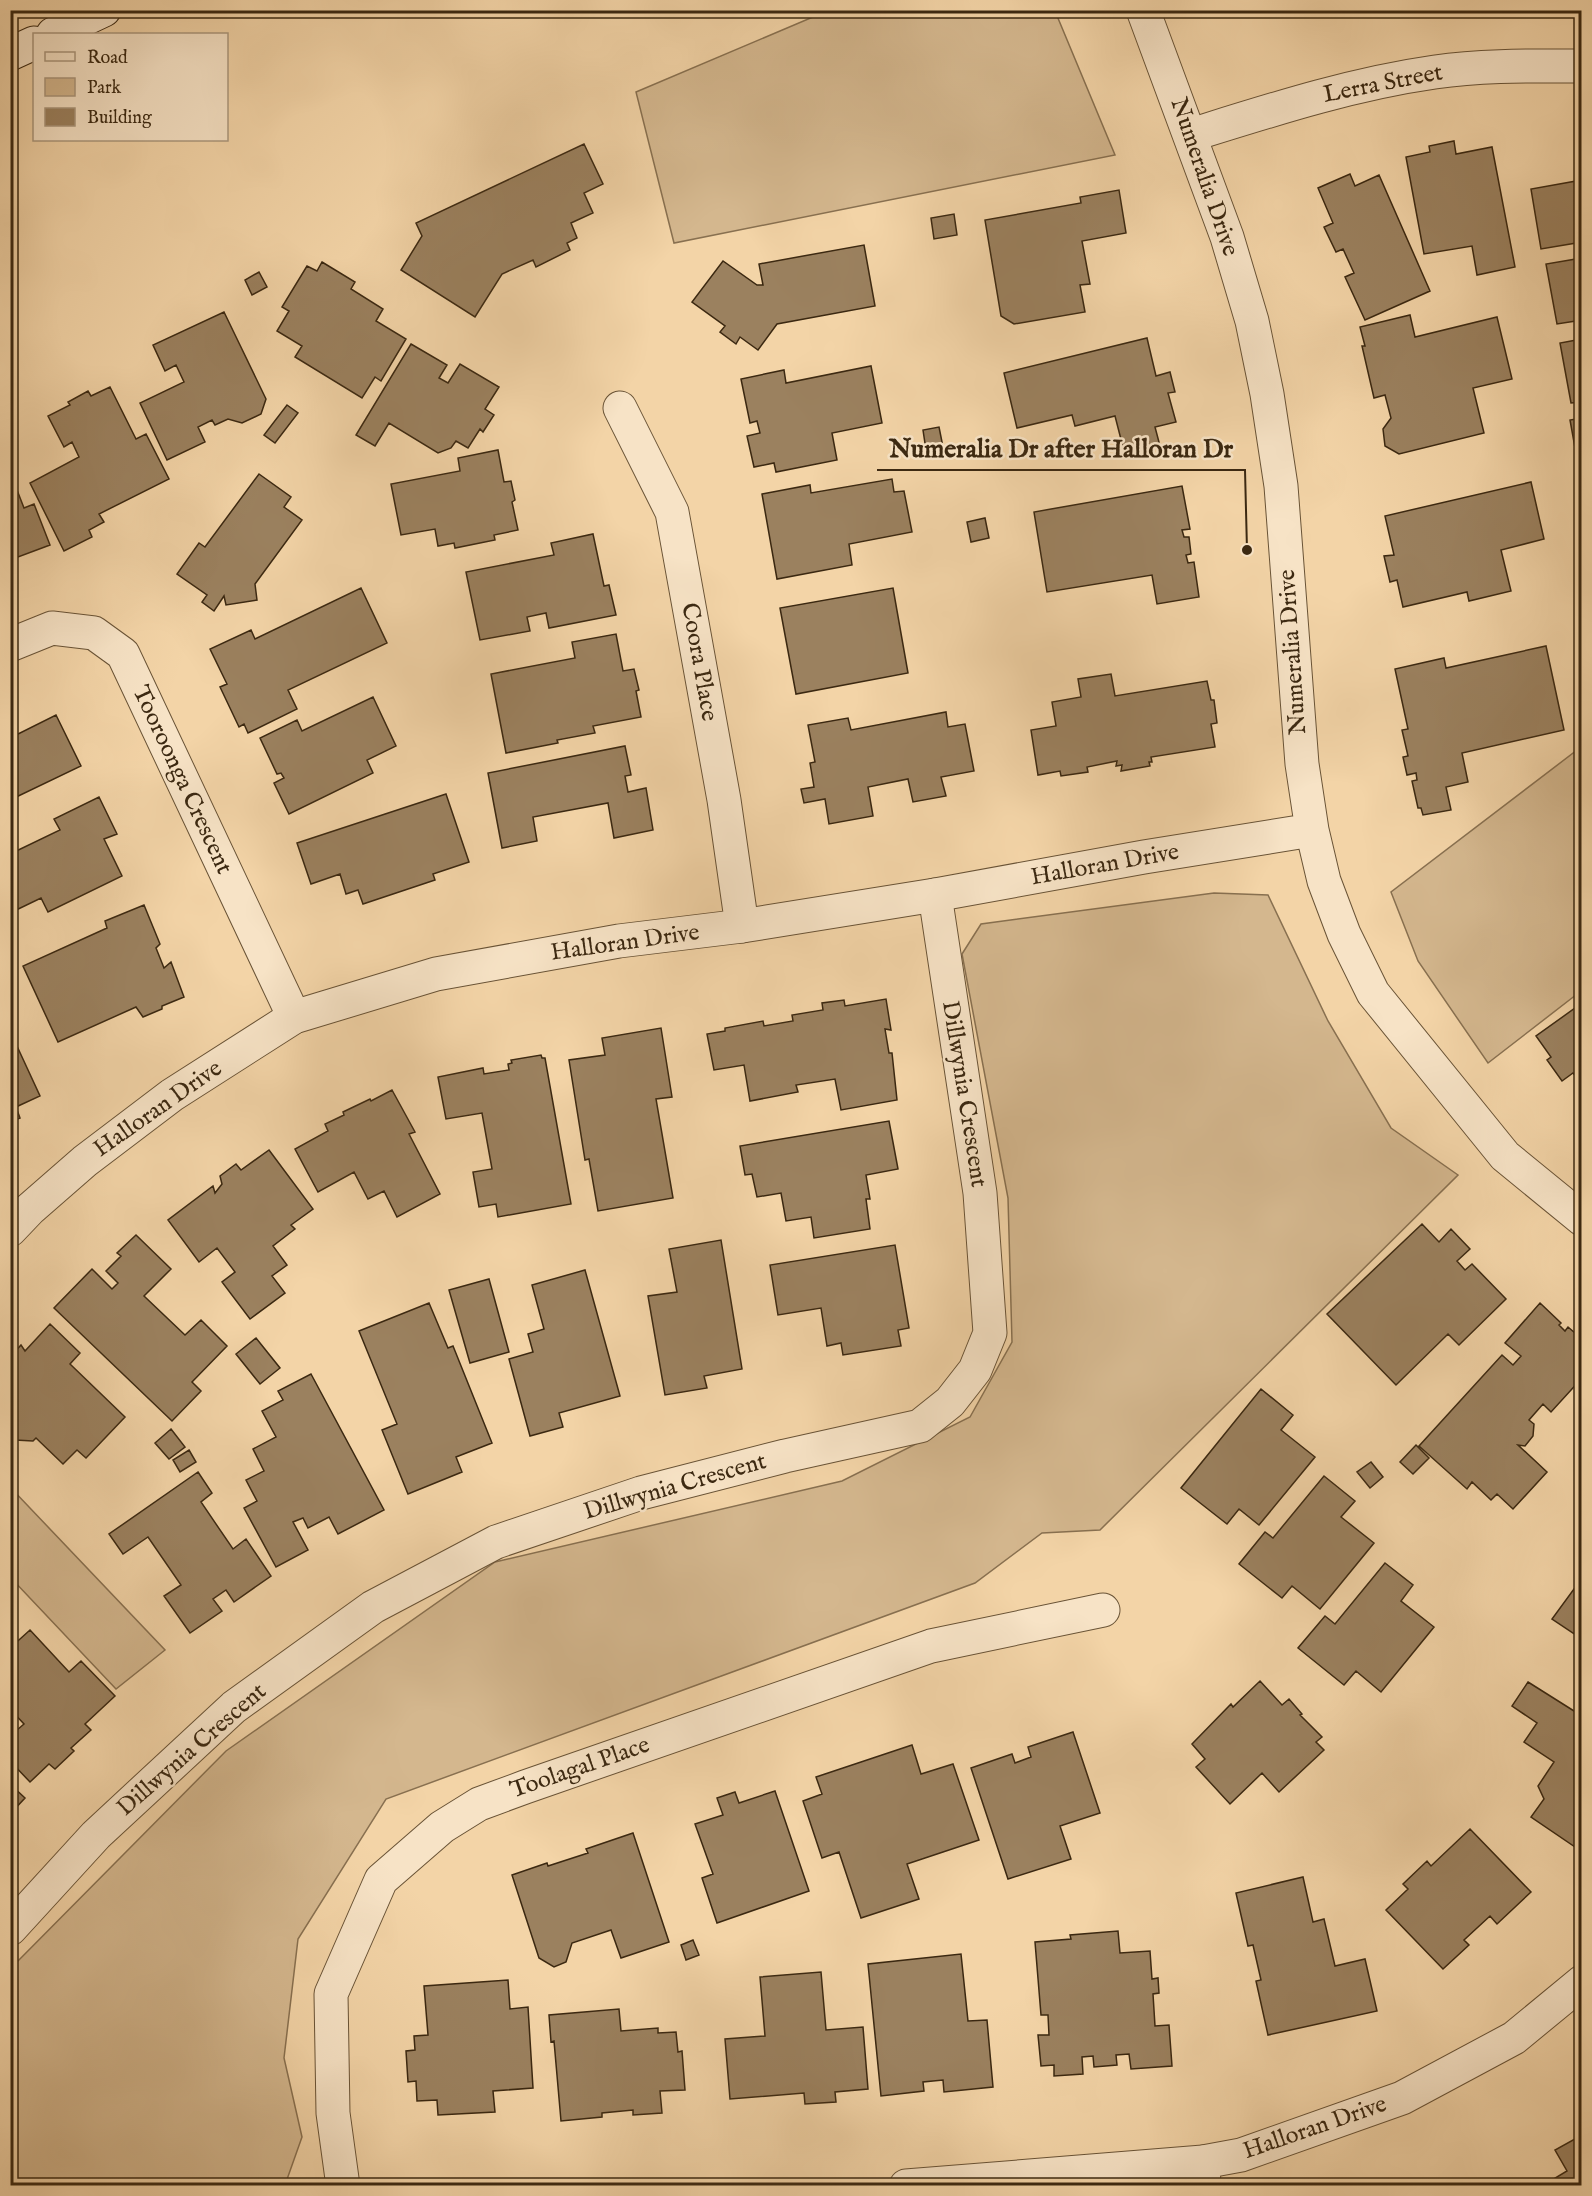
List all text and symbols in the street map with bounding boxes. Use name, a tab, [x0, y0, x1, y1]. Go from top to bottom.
legend	[33, 33, 228, 141]
text: Road	[87, 47, 128, 70]
street label: Lerra Street	[1321, 57, 1445, 111]
text: Park	[87, 77, 122, 100]
street label: Numeralia Drive	[1162, 94, 1246, 260]
text: Building	[87, 107, 152, 130]
callout: Numeralia Dr after Halloran Dr	[877, 426, 1245, 470]
text: Numeralia Dr after Halloran Dr	[888, 433, 1234, 466]
street label: Numeralia Drive	[1272, 568, 1314, 736]
street label: Coora Place	[673, 600, 725, 724]
street label: Tooroonga Crescent	[125, 681, 239, 879]
street label: Halloran Drive	[1028, 837, 1182, 893]
street label: Halloran Drive	[549, 917, 701, 969]
street label: Dillwynia Crescent	[934, 999, 994, 1189]
street label: Halloran Drive	[88, 1053, 228, 1165]
street label: Dillwynia Crescent	[580, 1446, 770, 1528]
street label: Dillwynia Crescent	[111, 1677, 273, 1823]
street label: Toolagal Place	[506, 1730, 654, 1806]
street label: Halloran Drive	[1239, 2089, 1391, 2167]

